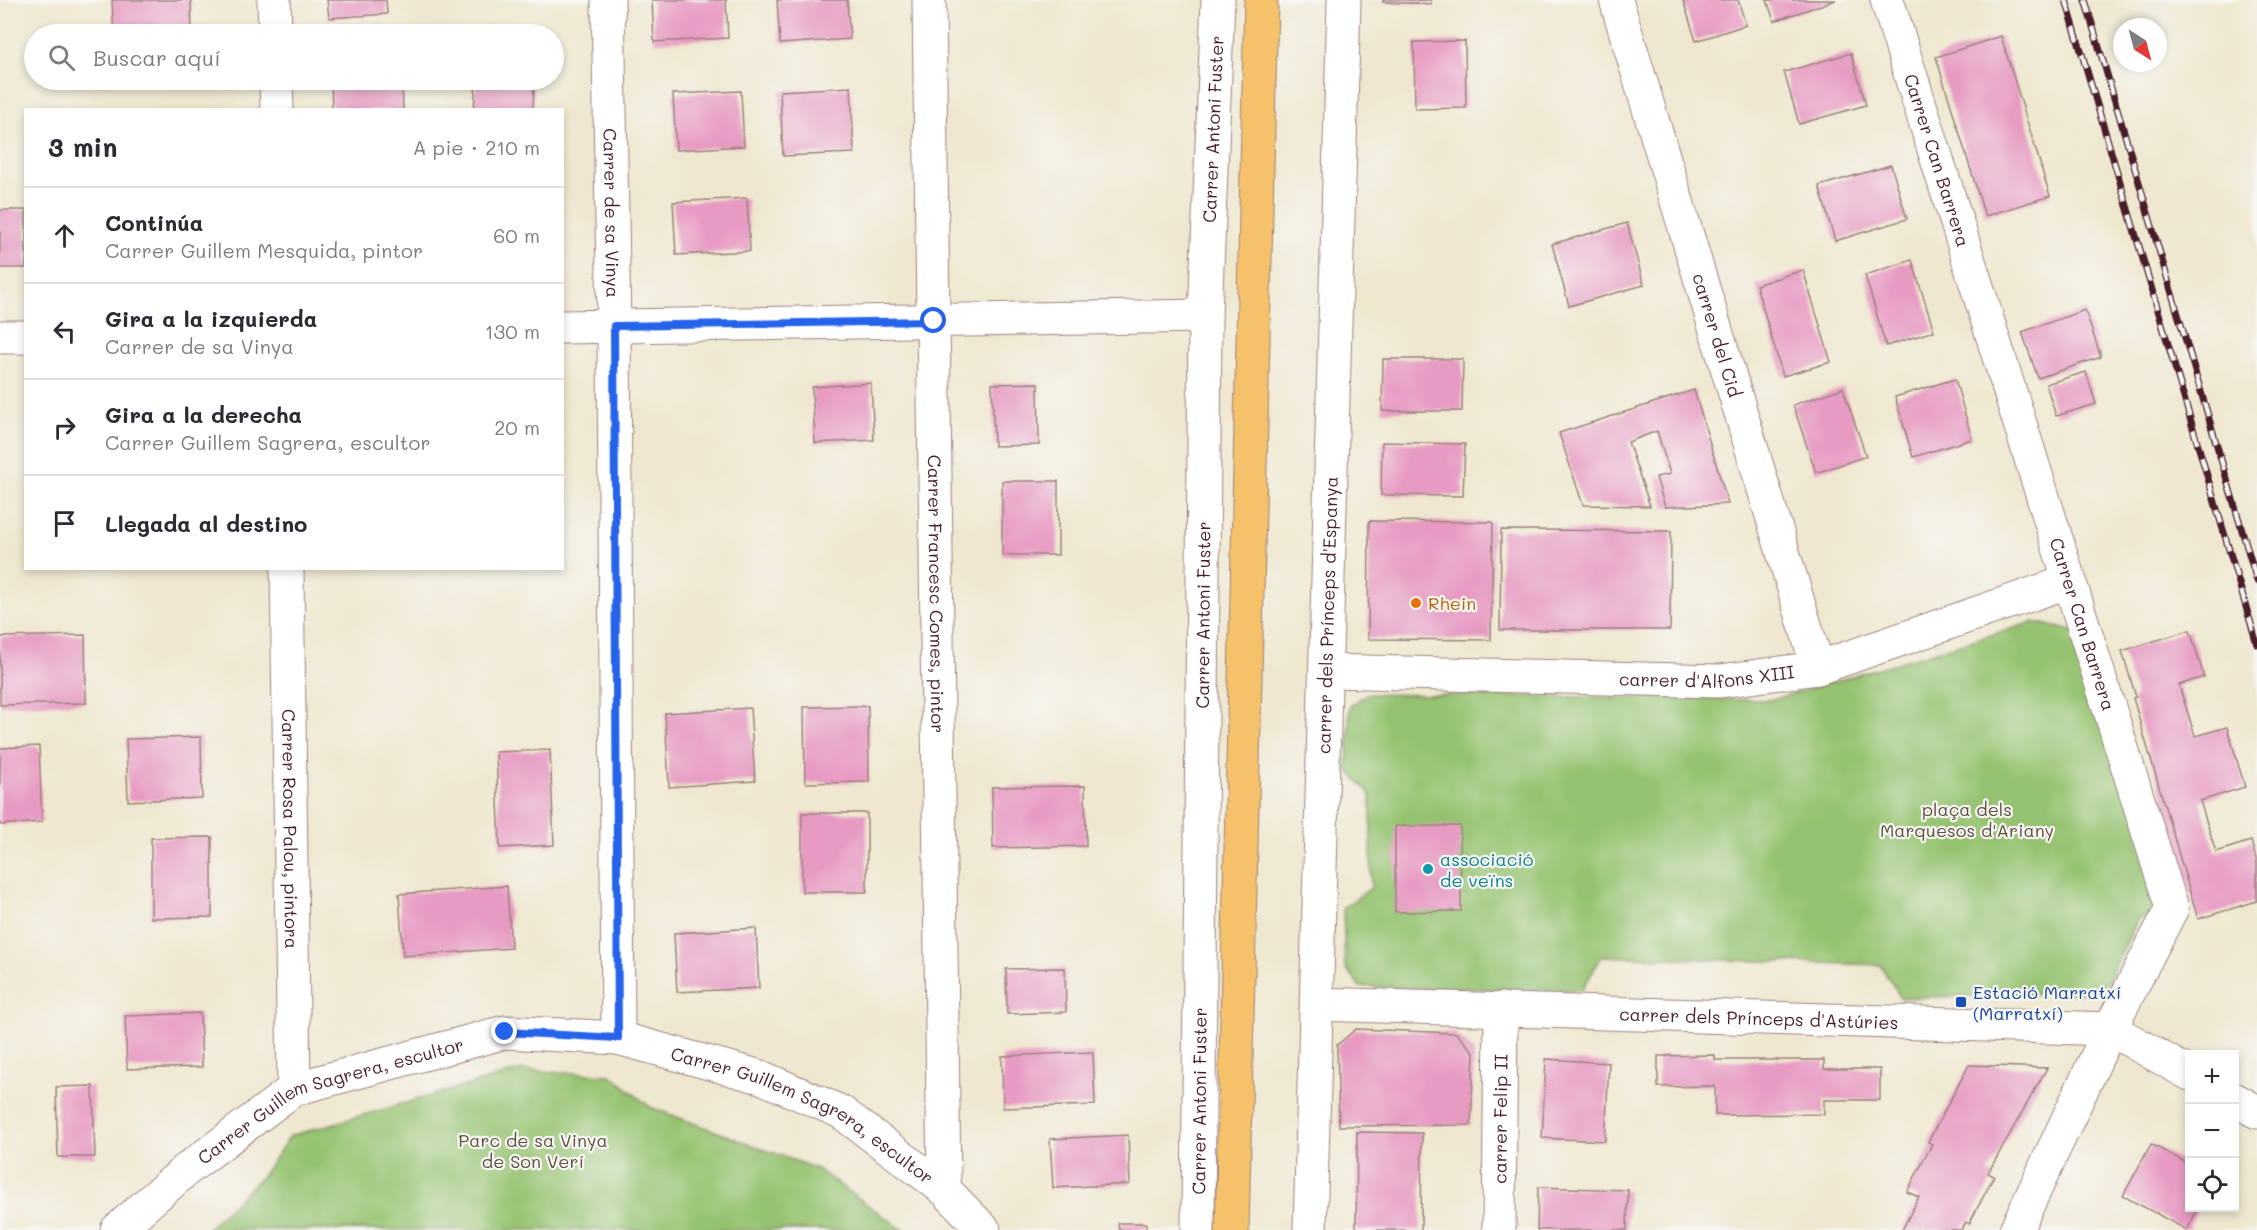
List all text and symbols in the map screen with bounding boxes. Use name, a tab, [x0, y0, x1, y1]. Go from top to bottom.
north arrow	[2113, 18, 2167, 72]
search box	[24, 24, 564, 90]
street label: Carrer Antoni Fuster	[1197, 35, 1229, 223]
icon: search	[45, 41, 78, 74]
text: Buscar aquí	[93, 43, 221, 72]
street label: Carrer Can Barrera	[1899, 71, 1976, 250]
street label: Carrer de sa Vinya	[598, 128, 625, 298]
text: 3 min	[48, 130, 117, 164]
text: A pie · 210 m	[413, 134, 540, 160]
text: Continúa	[105, 208, 203, 237]
icon: ahead	[48, 219, 81, 252]
text: 60 m	[493, 222, 540, 248]
text: Carrer Guillem Mesquida, pintor	[105, 237, 423, 263]
street label: carrer del Cid	[1687, 270, 1747, 400]
text: Gira a la izquierda	[105, 304, 317, 333]
route start	[920, 307, 946, 333]
icon: left	[48, 315, 81, 348]
text: 130 m	[485, 318, 540, 344]
text: Carrer de sa Vinya	[105, 333, 294, 359]
text: Gira a la derecha	[105, 400, 302, 429]
icon: right	[48, 411, 81, 444]
text: 20 m	[494, 414, 540, 440]
text: Carrer Guillem Sagrera, escultor	[105, 429, 430, 455]
street label: Carrer Francesc Comes, pintor	[923, 455, 950, 733]
street label: carrer dels Prínceps d'Espanya	[1311, 476, 1343, 755]
icon: arrive	[48, 507, 81, 540]
text: Llegada al destino	[105, 509, 307, 538]
street label: Carrer Antoni Fuster	[1190, 521, 1215, 709]
street label: Carrer Can Barrera	[2044, 535, 2121, 713]
place label: Rhein	[1428, 591, 1476, 615]
marker: Rhein	[1409, 596, 1423, 610]
street label: carrer d'Alfons XIII	[1619, 659, 1796, 693]
street label: Carrer Rosa Palou, pintora	[277, 709, 304, 949]
park label: plaça dels Marquesos d'Ariany	[1880, 797, 2054, 842]
place label: associació de veïns	[1440, 847, 1534, 892]
marker: associació de veïns	[1421, 862, 1435, 876]
place label: Estació Marratxí (Marratxí)	[1973, 980, 2121, 1025]
marker: Estació Marratxí (Marratxí)	[1954, 995, 1968, 1009]
street label: carrer dels Prínceps d'Astúries	[1619, 1002, 1899, 1034]
street label: Carrer Antoni Fuster	[1186, 1007, 1212, 1195]
route end	[491, 1018, 517, 1044]
street label: Carrer Guillem Sagrera, escultor	[192, 1032, 466, 1169]
street label: Carrer Guillem Sagrera, escultor	[668, 1041, 939, 1189]
map controls	[2185, 1050, 2239, 1212]
button: +	[2185, 1050, 2239, 1104]
street label: carrer Felip II	[1487, 1054, 1513, 1184]
button: −	[2185, 1104, 2239, 1158]
park label: Parc de sa Vinya de Son Verí	[458, 1128, 608, 1173]
button: locate	[2185, 1158, 2239, 1212]

